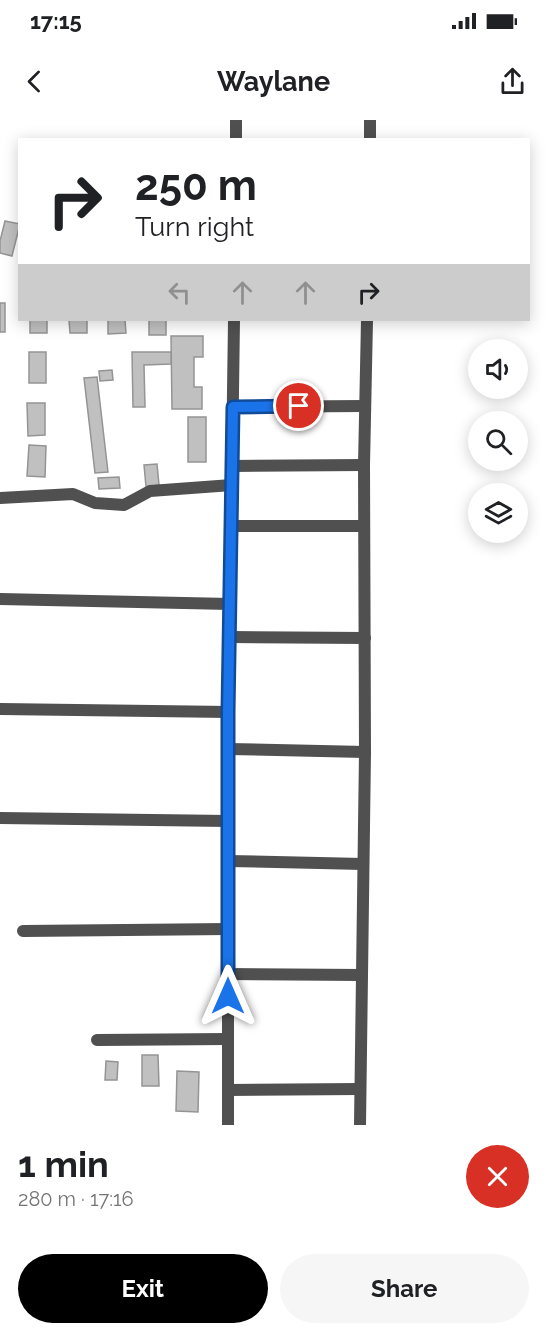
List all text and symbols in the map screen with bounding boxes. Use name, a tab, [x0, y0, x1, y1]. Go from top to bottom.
text: 17:15	[30, 8, 82, 34]
icon: back	[18, 65, 51, 98]
icon: share	[496, 65, 529, 98]
text: Waylane	[217, 66, 330, 97]
text: 250 m	[135, 161, 257, 210]
icon: right	[36, 162, 114, 240]
text: Turn right	[135, 211, 254, 242]
icon: left	[163, 276, 196, 309]
icon: ahead	[226, 276, 259, 309]
icon: ahead	[289, 276, 322, 309]
icon: right	[352, 276, 385, 309]
map controls	[468, 339, 528, 543]
button: sound	[468, 339, 528, 399]
pin	[273, 380, 324, 431]
icon: arrive	[282, 389, 315, 422]
button: search	[468, 411, 528, 471]
button: layers	[468, 483, 528, 543]
position arrow	[196, 964, 260, 1028]
text: 1 min	[18, 1143, 109, 1185]
button: close	[466, 1145, 529, 1208]
text: 280 m · 17:16	[18, 1187, 134, 1211]
button: Exit	[18, 1254, 268, 1323]
button: Share	[280, 1254, 529, 1323]

